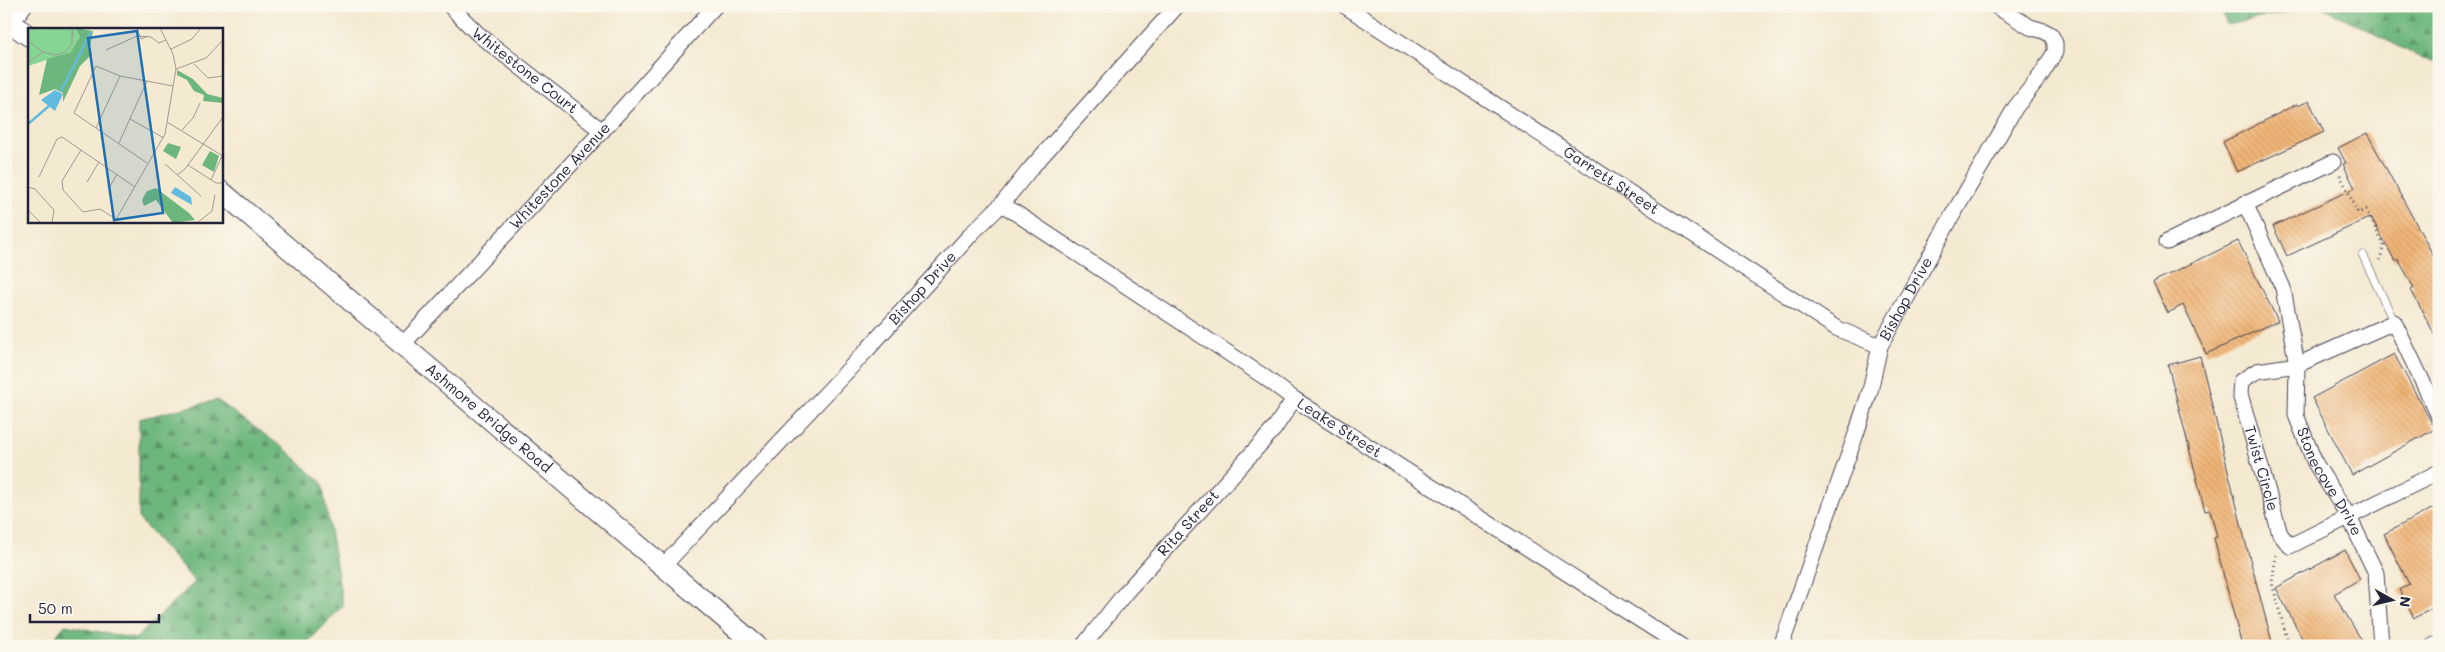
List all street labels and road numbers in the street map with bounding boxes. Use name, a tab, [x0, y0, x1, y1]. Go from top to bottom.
street label: Whitestone Court	[468, 22, 583, 118]
street label: Whitestone Avenue	[504, 118, 614, 233]
street label: Garrett Street	[1560, 141, 1663, 218]
street label: Bishop Drive	[884, 246, 960, 328]
street label: Bishop Drive	[1874, 253, 1936, 344]
street label: Ashmore Bridge Road	[422, 358, 557, 477]
street label: Leake Street	[1294, 393, 1386, 461]
street label: Twist Circle	[2240, 423, 2284, 513]
street label: Stonecove Drive	[2293, 424, 2367, 539]
street label: Rita Street	[1153, 485, 1223, 560]

